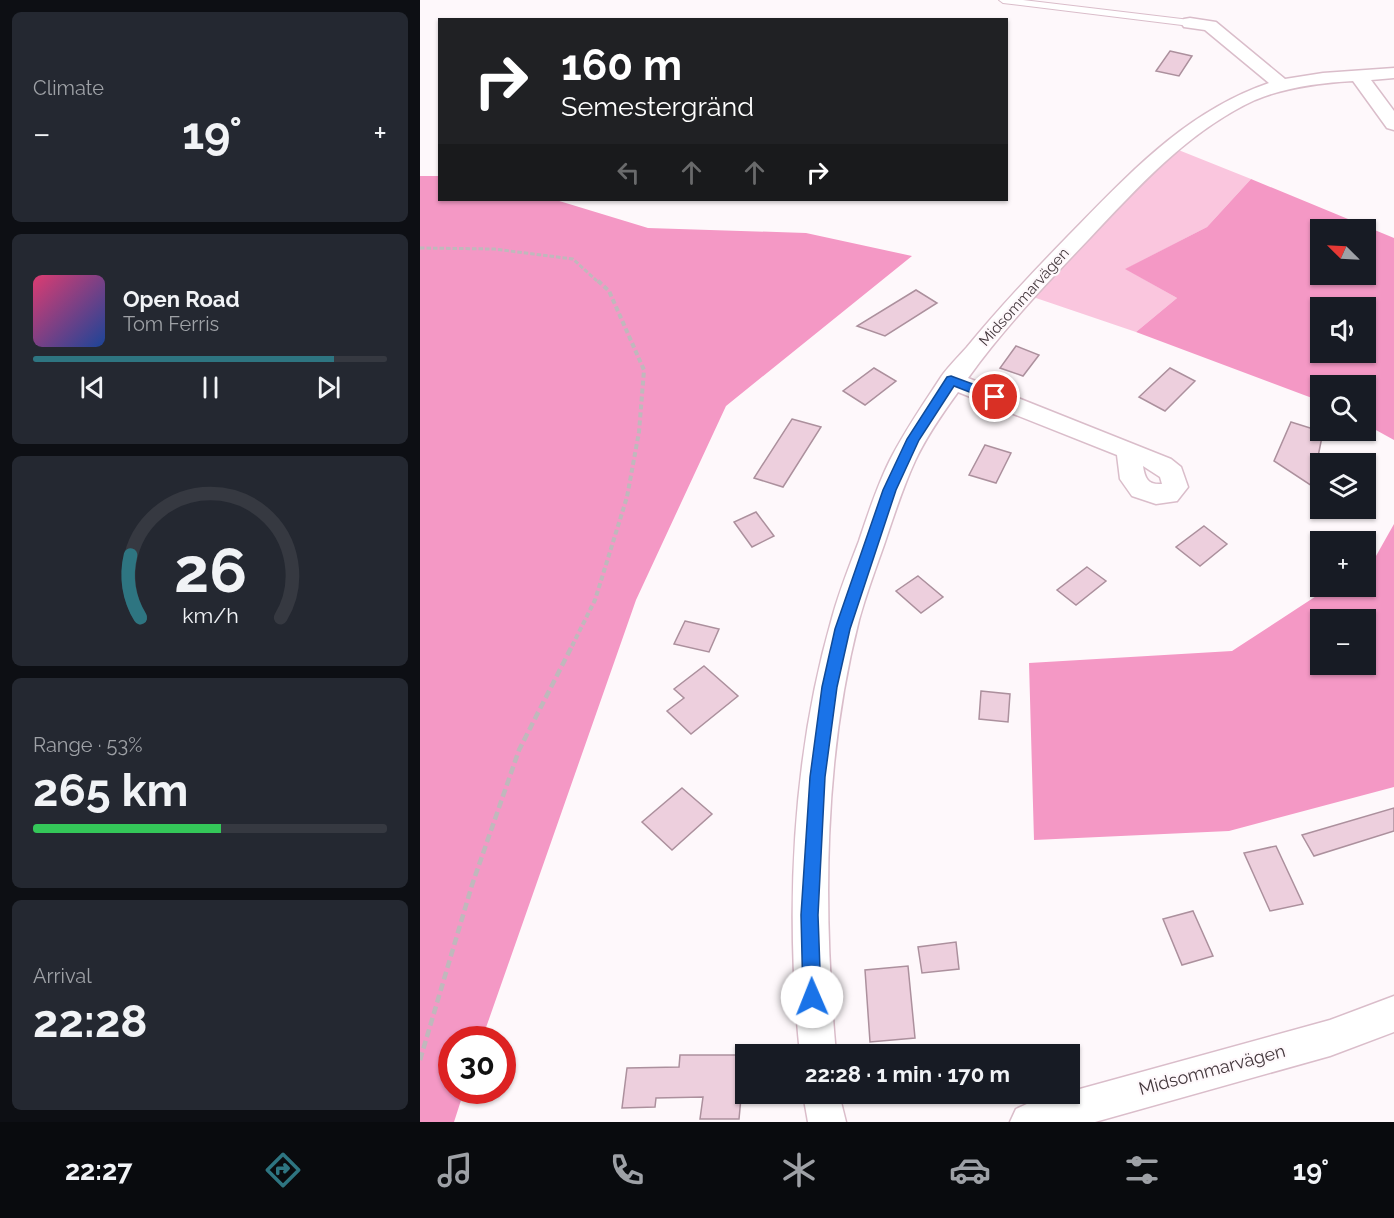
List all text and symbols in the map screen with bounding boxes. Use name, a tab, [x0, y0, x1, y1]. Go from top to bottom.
text: 160 m	[561, 41, 682, 90]
icon: right	[462, 42, 540, 120]
text: Climate	[33, 76, 104, 100]
text: Semestergränd	[561, 91, 754, 122]
text: 19°	[182, 107, 242, 160]
text: −	[33, 114, 51, 153]
text: +	[373, 114, 387, 153]
icon: left	[612, 156, 645, 189]
icon: ahead	[675, 156, 708, 189]
icon: ahead	[738, 156, 771, 189]
icon: right	[801, 156, 834, 189]
north arrow	[1310, 219, 1376, 285]
map controls	[1310, 219, 1376, 675]
street label: Midsommarvägen	[975, 244, 1073, 350]
text: Open Road	[123, 286, 240, 312]
button: sound	[1310, 297, 1376, 363]
text: Tom Ferris	[123, 312, 219, 336]
icon: previous	[76, 371, 109, 404]
icon: pause	[194, 371, 227, 404]
icon: next	[312, 371, 345, 404]
pin	[969, 371, 1020, 422]
button: search	[1310, 375, 1376, 441]
icon: arrive	[978, 380, 1011, 413]
button: layers	[1310, 453, 1376, 519]
button: +	[1310, 531, 1376, 597]
text: 26	[173, 533, 247, 607]
text: km/h	[182, 603, 238, 628]
button: −	[1310, 609, 1376, 675]
text: Range · 53%	[33, 733, 142, 757]
text: 265 km	[33, 764, 188, 817]
text: Arrival	[33, 964, 92, 988]
position arrow	[780, 965, 844, 1029]
text: 22:28	[33, 995, 147, 1048]
speed limit sign: 30	[438, 1026, 516, 1104]
street label: Midsommarvägen	[1136, 1040, 1287, 1099]
text: 22:28 · 1 min · 170 m	[805, 1061, 1010, 1087]
icon: directions	[262, 1149, 304, 1191]
icon: music	[434, 1149, 476, 1191]
icon: phone	[606, 1149, 648, 1191]
icon: climate	[778, 1149, 820, 1191]
icon: car	[949, 1149, 991, 1191]
icon: filters	[1121, 1149, 1163, 1191]
text: 22:27	[65, 1155, 132, 1186]
text: 19°	[1293, 1155, 1329, 1186]

